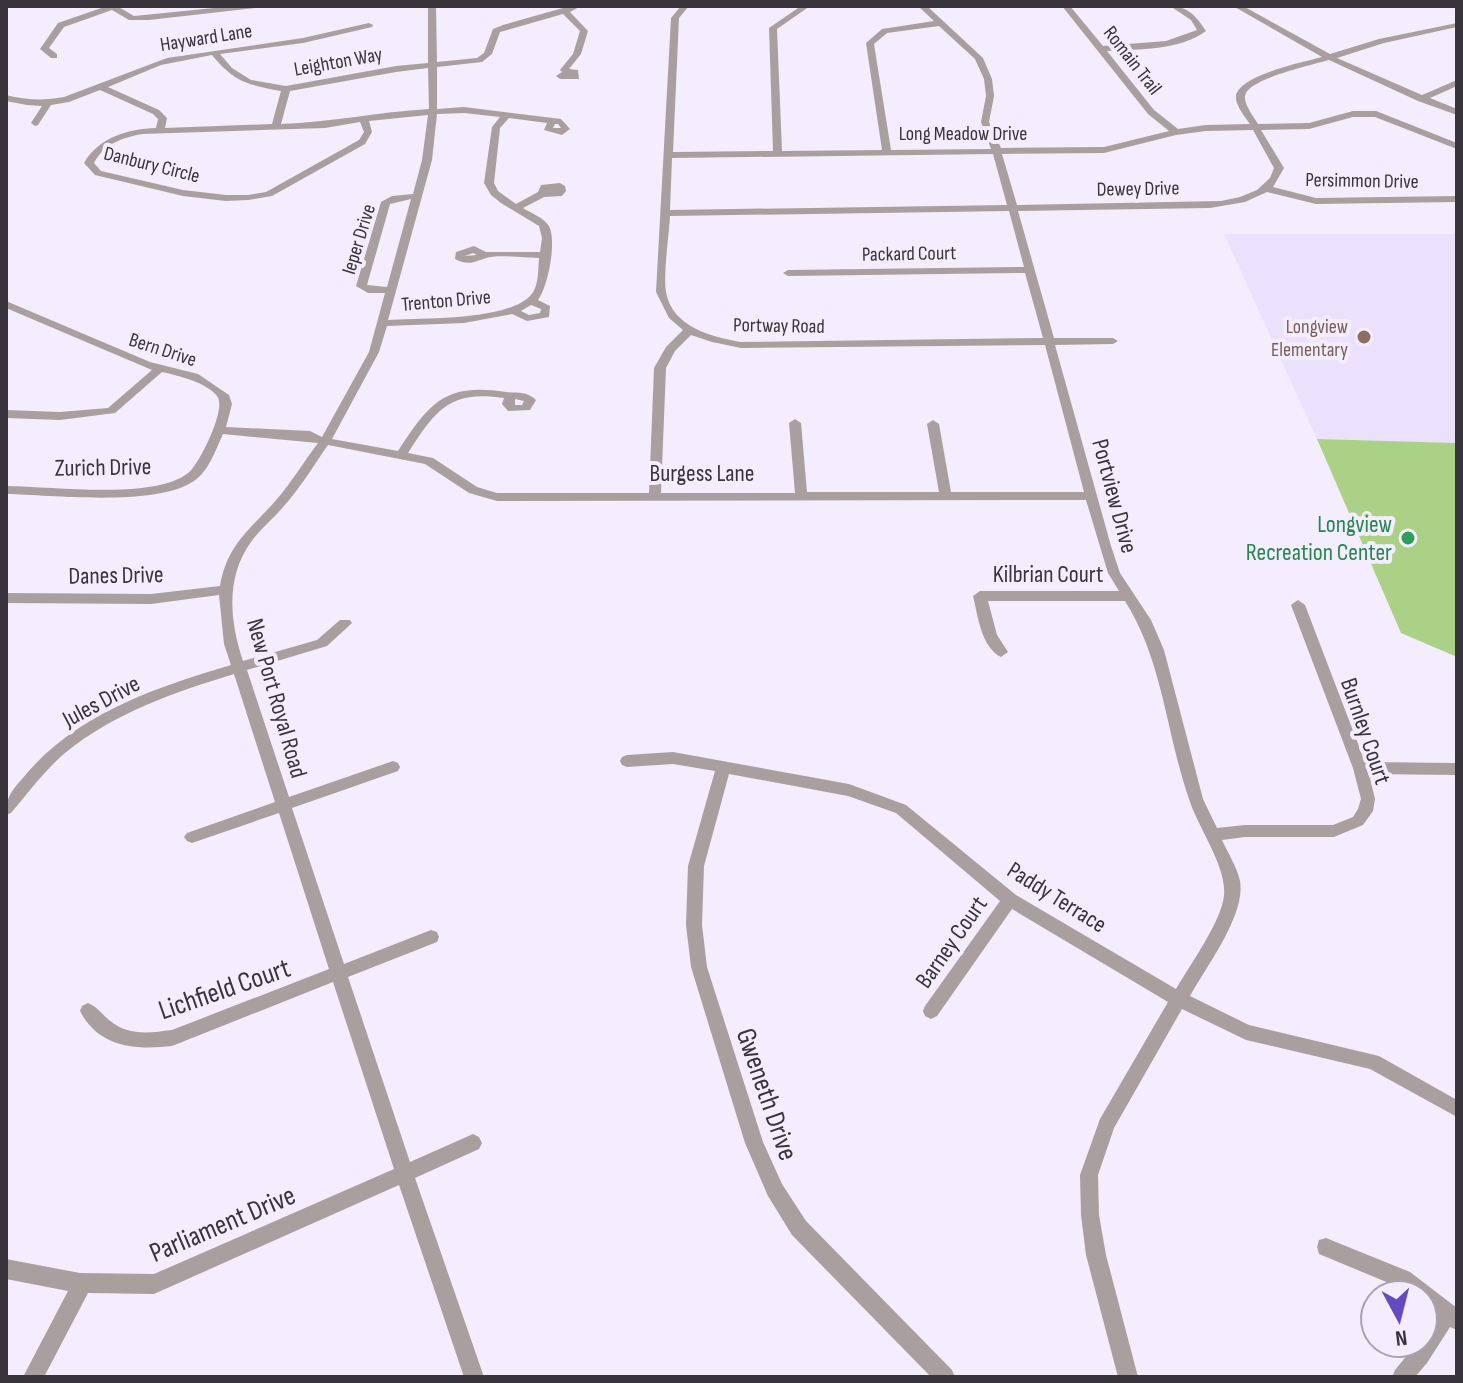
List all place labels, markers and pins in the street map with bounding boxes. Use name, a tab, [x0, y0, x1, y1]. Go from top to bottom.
place label: Longview Elementary	[1271, 315, 1348, 362]
marker: Longview Elementary	[1355, 328, 1373, 346]
place label: Longview Recreation Center	[1246, 510, 1392, 567]
marker: Longview Recreation Center	[1399, 529, 1417, 547]

